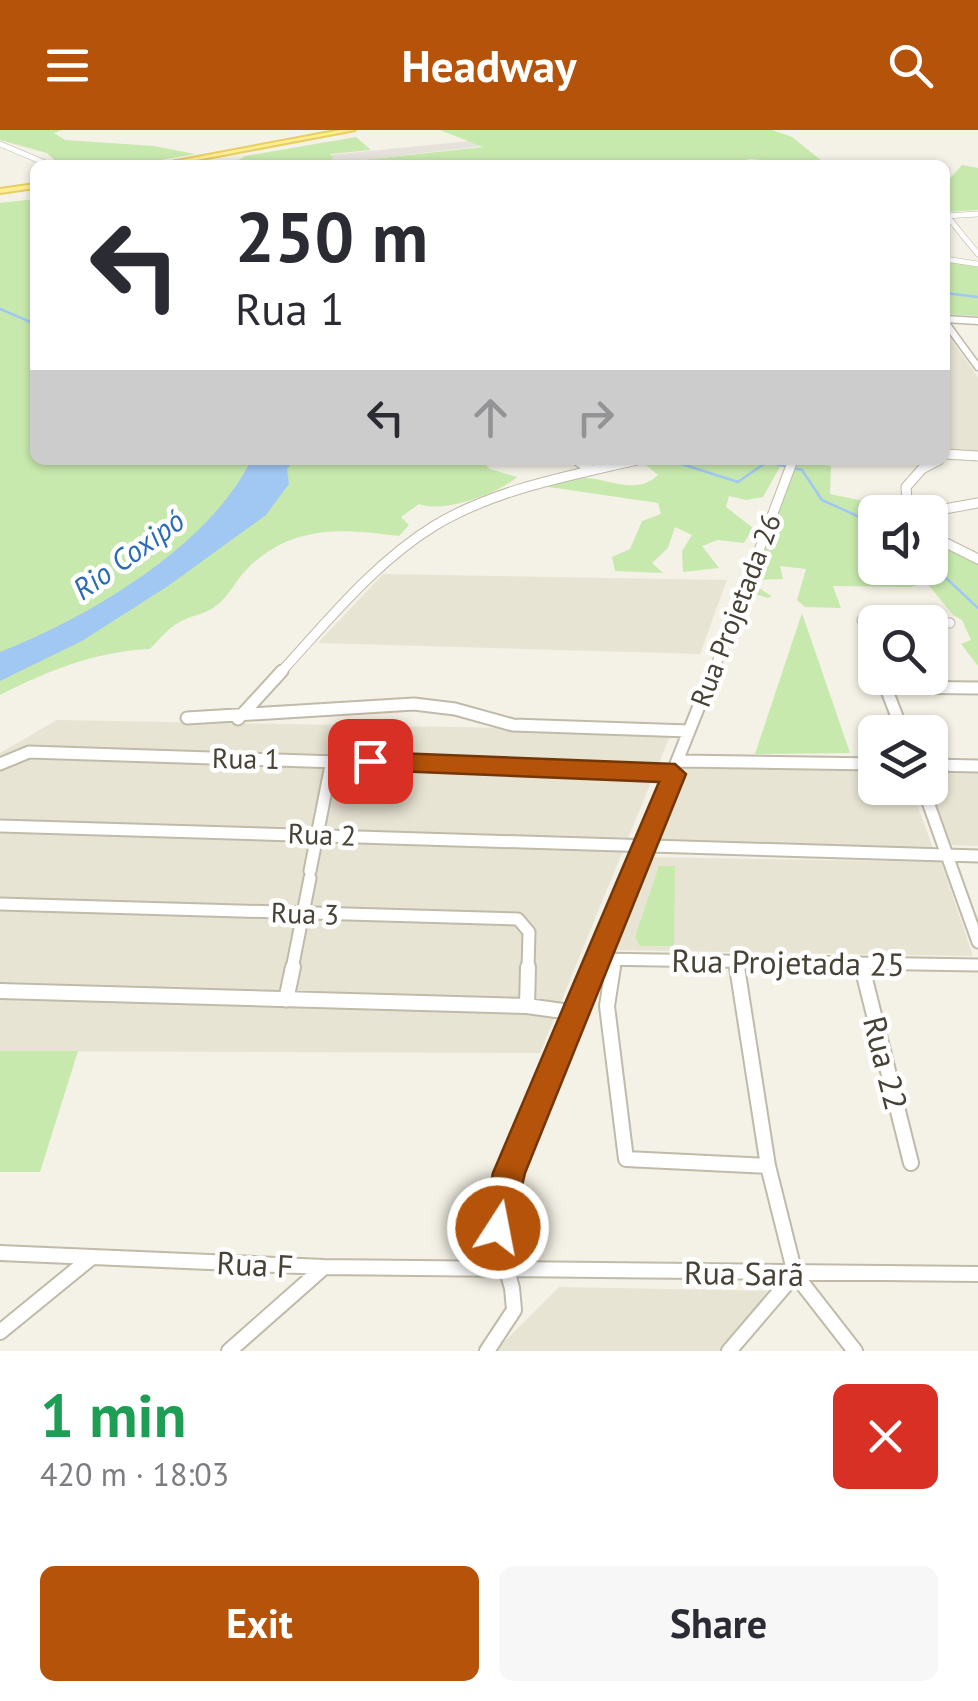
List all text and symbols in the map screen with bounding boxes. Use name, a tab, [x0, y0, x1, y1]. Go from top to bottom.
text: Headway	[401, 36, 577, 94]
icon: menu	[40, 38, 95, 93]
icon: search	[883, 38, 938, 93]
text: 250 m	[235, 191, 428, 281]
icon: left	[70, 200, 200, 330]
text: Rua 1	[235, 279, 344, 337]
icon: left	[358, 390, 413, 445]
icon: ahead	[463, 390, 518, 445]
icon: right	[568, 390, 623, 445]
map controls	[858, 495, 948, 805]
button: sound	[858, 495, 948, 585]
water label: Rio Coxipó	[64, 500, 192, 608]
street label: Rua Projetada 26	[681, 508, 789, 712]
button: search	[858, 605, 948, 695]
button: layers	[858, 715, 948, 805]
pin	[328, 719, 413, 804]
icon: arrive	[343, 734, 398, 789]
street label: Rua 1	[212, 739, 280, 777]
street label: Rua 2	[287, 814, 357, 854]
street label: Rua 3	[270, 893, 340, 933]
street label: Rua Projetada 25	[671, 939, 905, 985]
street label: Rua 22	[854, 1012, 918, 1114]
position arrow	[446, 1176, 550, 1280]
street label: Rua F	[215, 1241, 295, 1287]
street label: Rua Sarã	[684, 1251, 804, 1295]
text: 1 min	[40, 1376, 186, 1454]
button: close	[833, 1384, 938, 1489]
text: 420 m · 18:03	[40, 1453, 229, 1495]
button: Exit	[40, 1566, 479, 1681]
button: Share	[499, 1566, 938, 1681]

